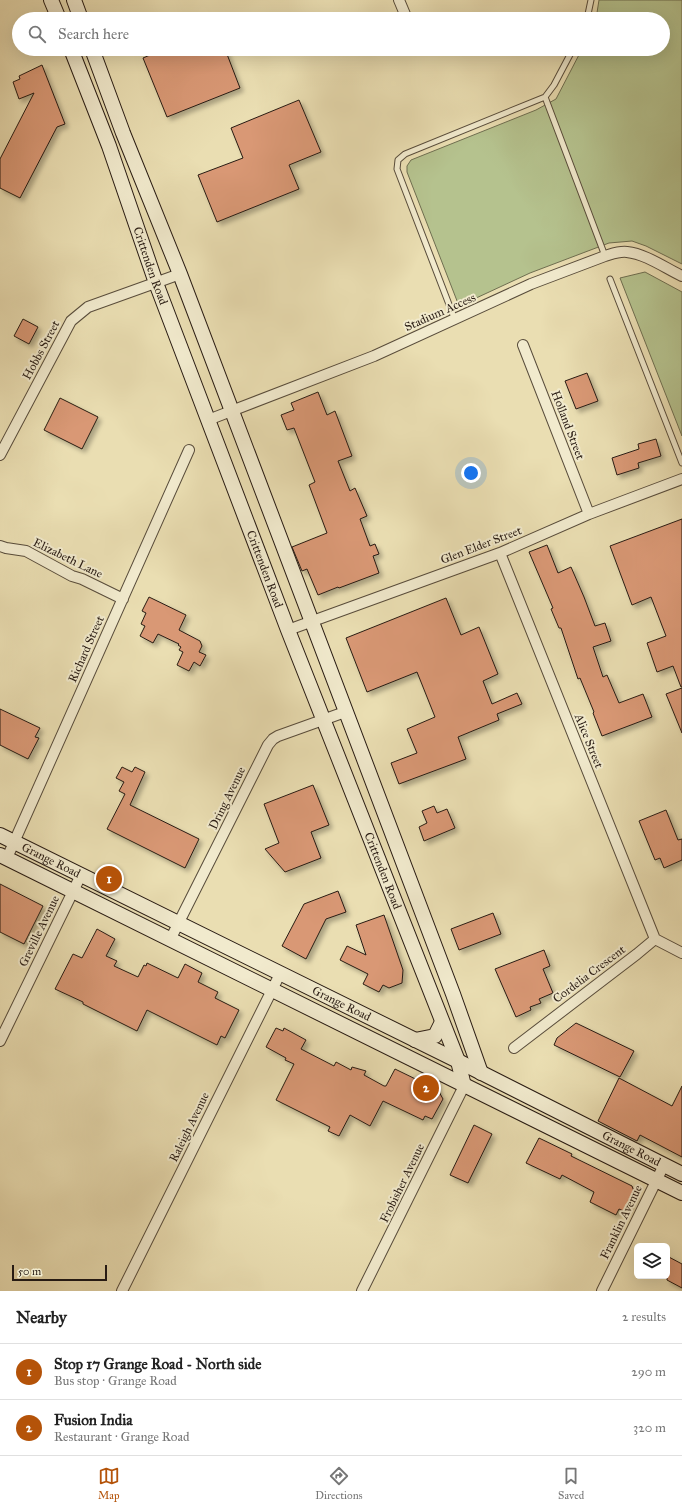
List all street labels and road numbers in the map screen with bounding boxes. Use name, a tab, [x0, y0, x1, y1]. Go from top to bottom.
street label: Crittenden Road	[130, 225, 171, 307]
street label: Stadium Access	[402, 290, 478, 334]
street label: Hobbs Street	[20, 317, 63, 382]
street label: Holland Street	[548, 389, 588, 462]
street label: Glen Elder Street	[438, 523, 524, 567]
street label: Crittenden Road	[244, 528, 286, 610]
street label: Elizabeth Lane	[31, 535, 105, 581]
street label: Richard Street	[65, 613, 107, 684]
street label: Alice Street	[571, 711, 606, 771]
street label: Dring Avenue	[206, 764, 249, 832]
street label: Crittenden Road	[361, 830, 404, 911]
street label: Grange Road	[19, 840, 83, 881]
street label: Greville Avenue	[16, 893, 62, 969]
street label: Cordelia Crescent	[550, 942, 628, 1006]
street label: Grange Road	[310, 983, 373, 1024]
street label: Raleigh Avenue	[166, 1090, 213, 1165]
street label: Grange Road	[600, 1128, 663, 1169]
street label: Frobisher Avenue	[377, 1141, 427, 1225]
street label: Franklin Avenue	[597, 1183, 645, 1261]

